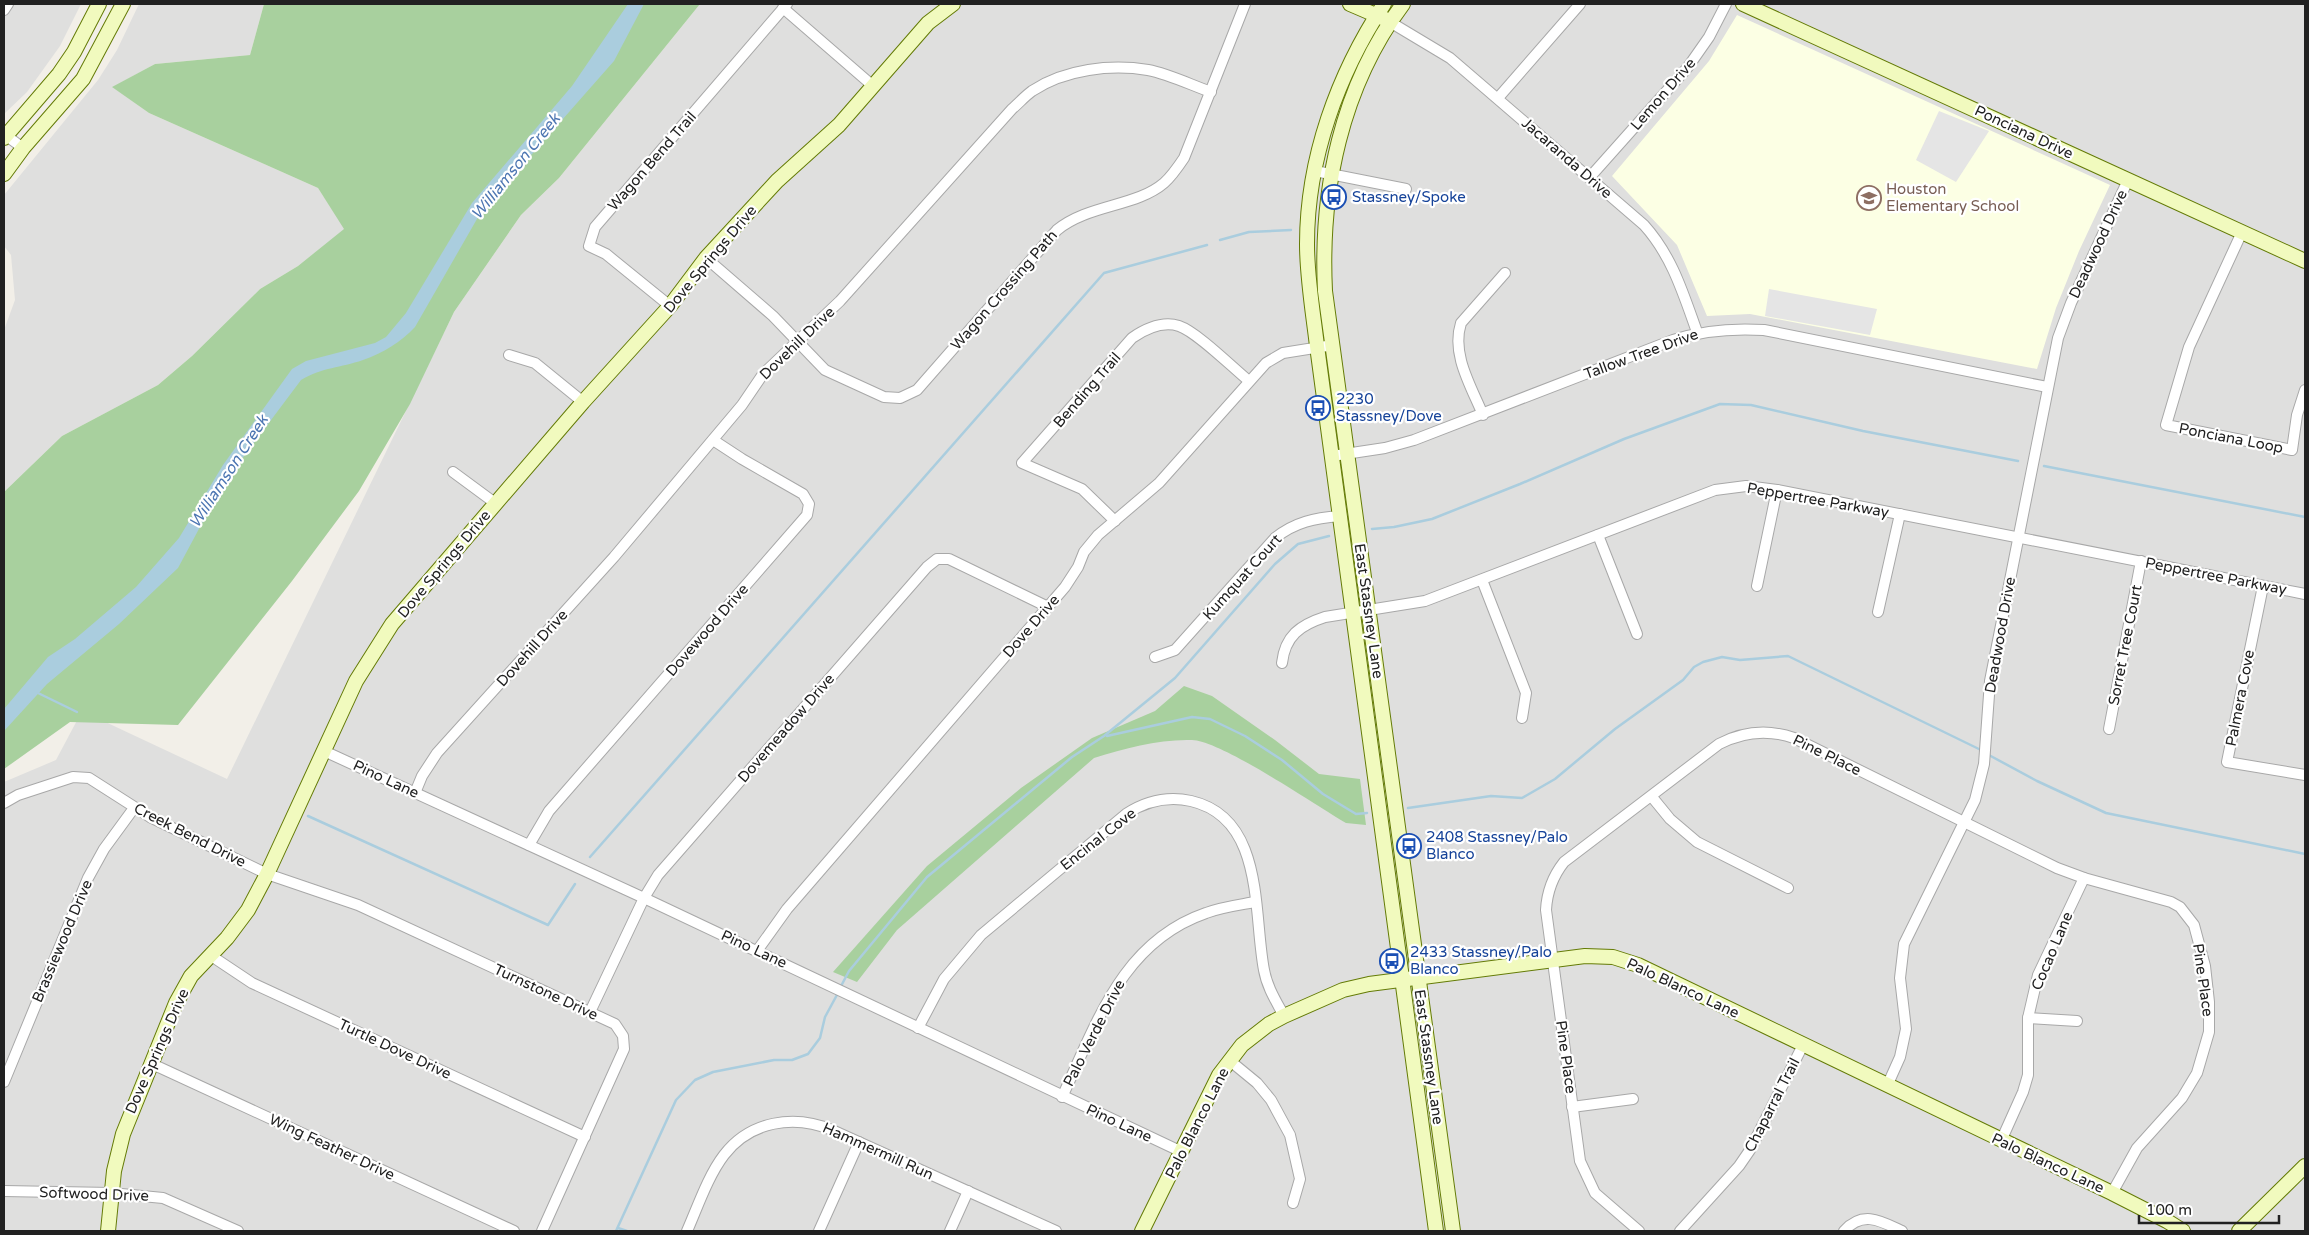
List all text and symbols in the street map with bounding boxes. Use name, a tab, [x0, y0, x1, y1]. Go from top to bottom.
street label: Lemon Drive	[1627, 54, 1699, 134]
street label: Ponciana Drive	[1972, 101, 2076, 163]
street label: Wagon Bend Trail	[604, 108, 700, 214]
water label: Williamson Creek	[467, 109, 565, 224]
street label: Jacaranda Drive	[1518, 114, 1616, 202]
place label: Houston Elementary School	[1886, 180, 2019, 215]
bus stop icon: Stassney/Spoke	[1321, 184, 1347, 210]
school or university icon: Houston Elementary School	[1856, 185, 1882, 211]
street label: Deadwood Drive	[2065, 187, 2131, 301]
place label: Stassney/Spoke	[1352, 188, 1466, 206]
street label: Dove Springs Drive	[660, 202, 760, 316]
street label: Wagon Crossing Path	[947, 226, 1061, 354]
street label: Dovehill Drive	[756, 303, 838, 383]
street label: Tallow Tree Drive	[1581, 325, 1701, 383]
street label: Bending Trail	[1050, 349, 1124, 431]
place label: 2230 Stassney/Dove	[1336, 390, 1442, 425]
bus stop icon: 2230 Stassney/Dove	[1305, 395, 1331, 421]
water label: Williamson Creek	[185, 410, 274, 532]
street label: Ponciana Loop	[2177, 419, 2285, 457]
street label: Peppertree Parkway	[1746, 479, 1890, 521]
street label: Dove Springs Drive	[394, 507, 494, 621]
street label: Kumquat Court	[1199, 530, 1285, 624]
street label: East Stassney Lane	[1351, 542, 1387, 680]
street label: Peppertree Parkway	[2144, 553, 2288, 599]
street label: Deadwood Drive	[1981, 575, 2019, 695]
street label: Dovewood Drive	[662, 580, 752, 680]
street label: Sorret Tree Court	[2104, 583, 2146, 707]
street label: Dove Drive	[999, 591, 1063, 661]
street label: Dovehill Drive	[493, 606, 571, 690]
street label: Palmera Cove	[2222, 648, 2258, 748]
street label: Dovemeadow Drive	[734, 670, 838, 786]
street label: Pine Place	[1790, 731, 1864, 779]
street label: Pino Lane	[350, 756, 422, 802]
street label: Creek Bend Drive	[131, 799, 249, 871]
street label: Encinal Cove	[1057, 804, 1139, 874]
place label: 2408 Stassney/Palo Blanco	[1426, 828, 1568, 863]
bus stop icon: 2408 Stassney/Palo Blanco	[1396, 833, 1422, 859]
street label: Brassiewood Drive	[28, 877, 96, 1005]
street label: Cocao Lane	[2027, 909, 2077, 993]
street label: Pino Lane	[718, 926, 790, 972]
street label: Pine Place	[2189, 942, 2217, 1018]
place label: 2433 Stassney/Palo Blanco	[1410, 943, 1552, 978]
bus stop icon: 2433 Stassney/Palo Blanco	[1379, 948, 1405, 974]
street label: Palo Blanco Lane	[1624, 954, 1742, 1022]
street label: Turnstone Drive	[491, 960, 601, 1024]
street label: Palo Verde Drive	[1059, 977, 1129, 1089]
street label: Dove Springs Drive	[121, 986, 193, 1116]
street label: East Stassney Lane	[1411, 988, 1447, 1126]
street label: Turtle Dove Drive	[336, 1015, 454, 1083]
street label: Pine Place	[1552, 1019, 1580, 1095]
street label: Chaparral Trail	[1741, 1055, 1803, 1155]
street label: Palo Blanco Lane	[1161, 1065, 1233, 1181]
street label: Pino Lane	[1083, 1100, 1155, 1146]
street label: Wing Feather Drive	[266, 1110, 398, 1184]
street label: Hammermill Run	[820, 1119, 936, 1183]
street label: Palo Blanco Lane	[1989, 1129, 2107, 1197]
street label: Softwood Drive	[39, 1183, 149, 1205]
scale bar	[2139, 1192, 2279, 1224]
text: 100 m	[2146, 1201, 2192, 1219]

